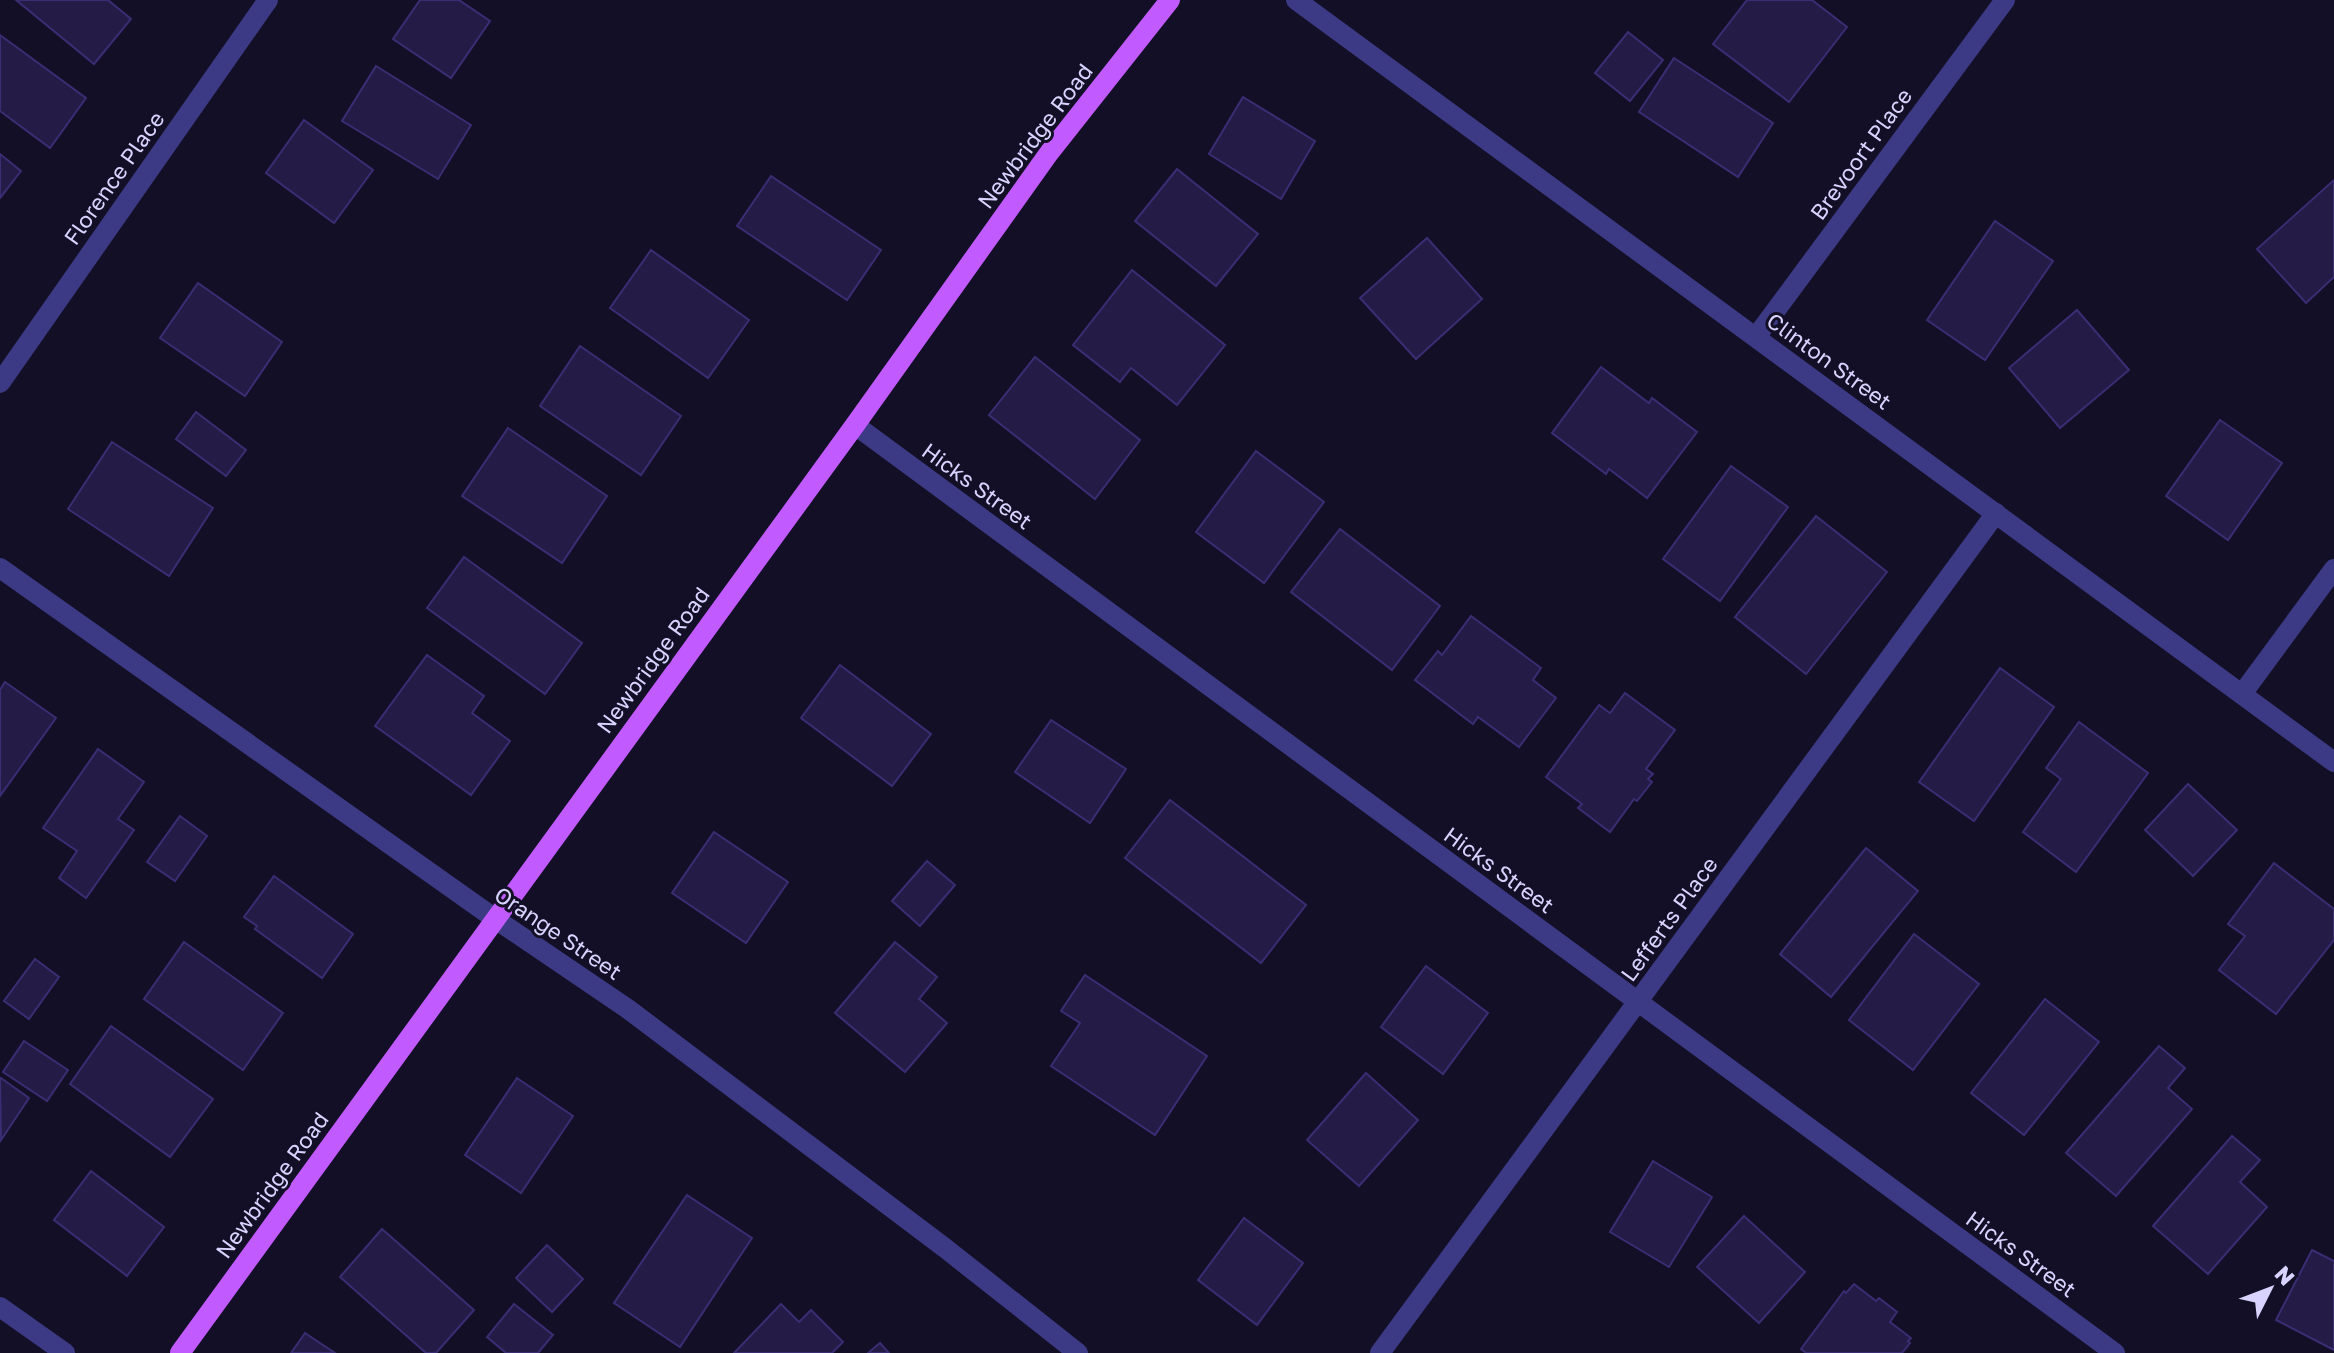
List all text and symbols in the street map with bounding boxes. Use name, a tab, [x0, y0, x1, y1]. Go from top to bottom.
street label: Newbridge Road	[971, 58, 1098, 213]
street label: Brevoort Place	[1804, 83, 1917, 225]
street label: Florence Place	[58, 106, 170, 250]
street label: Clinton Street	[1762, 306, 1897, 415]
street label: Hicks Street	[917, 437, 1038, 535]
street label: Newbridge Road	[590, 581, 715, 738]
street label: Hicks Street	[1439, 821, 1560, 919]
street label: Lefferts Place	[1614, 851, 1723, 986]
street label: Orange Street	[490, 880, 627, 985]
street label: Newbridge Road	[209, 1106, 334, 1263]
street label: Hicks Street	[1961, 1205, 2082, 1303]
north arrow	[2230, 1249, 2310, 1329]
text: N	[2270, 1260, 2301, 1291]

